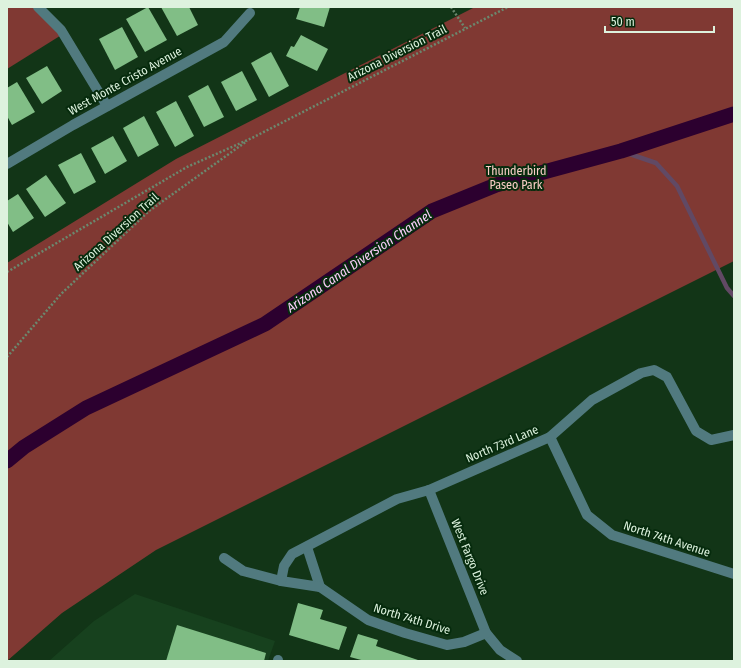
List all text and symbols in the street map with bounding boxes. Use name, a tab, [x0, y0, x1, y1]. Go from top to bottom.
scale bar	[605, 8, 714, 34]
text: 50 m	[611, 15, 635, 29]
street label: Arizona Diversion Trail	[345, 22, 449, 84]
street label: West Monte Cristo Avenue	[66, 44, 184, 118]
park label: Thunderbird Paseo Park	[486, 164, 546, 192]
street label: Arizona Diversion Trail	[71, 190, 161, 274]
water label: Arizona Canal Diversion Channel	[283, 207, 435, 316]
street label: North 73rd Lane	[464, 422, 540, 466]
street label: West Fargo Drive	[448, 517, 492, 597]
street label: North 74th Avenue	[622, 518, 712, 560]
street label: North 74th Drive	[372, 601, 452, 637]

